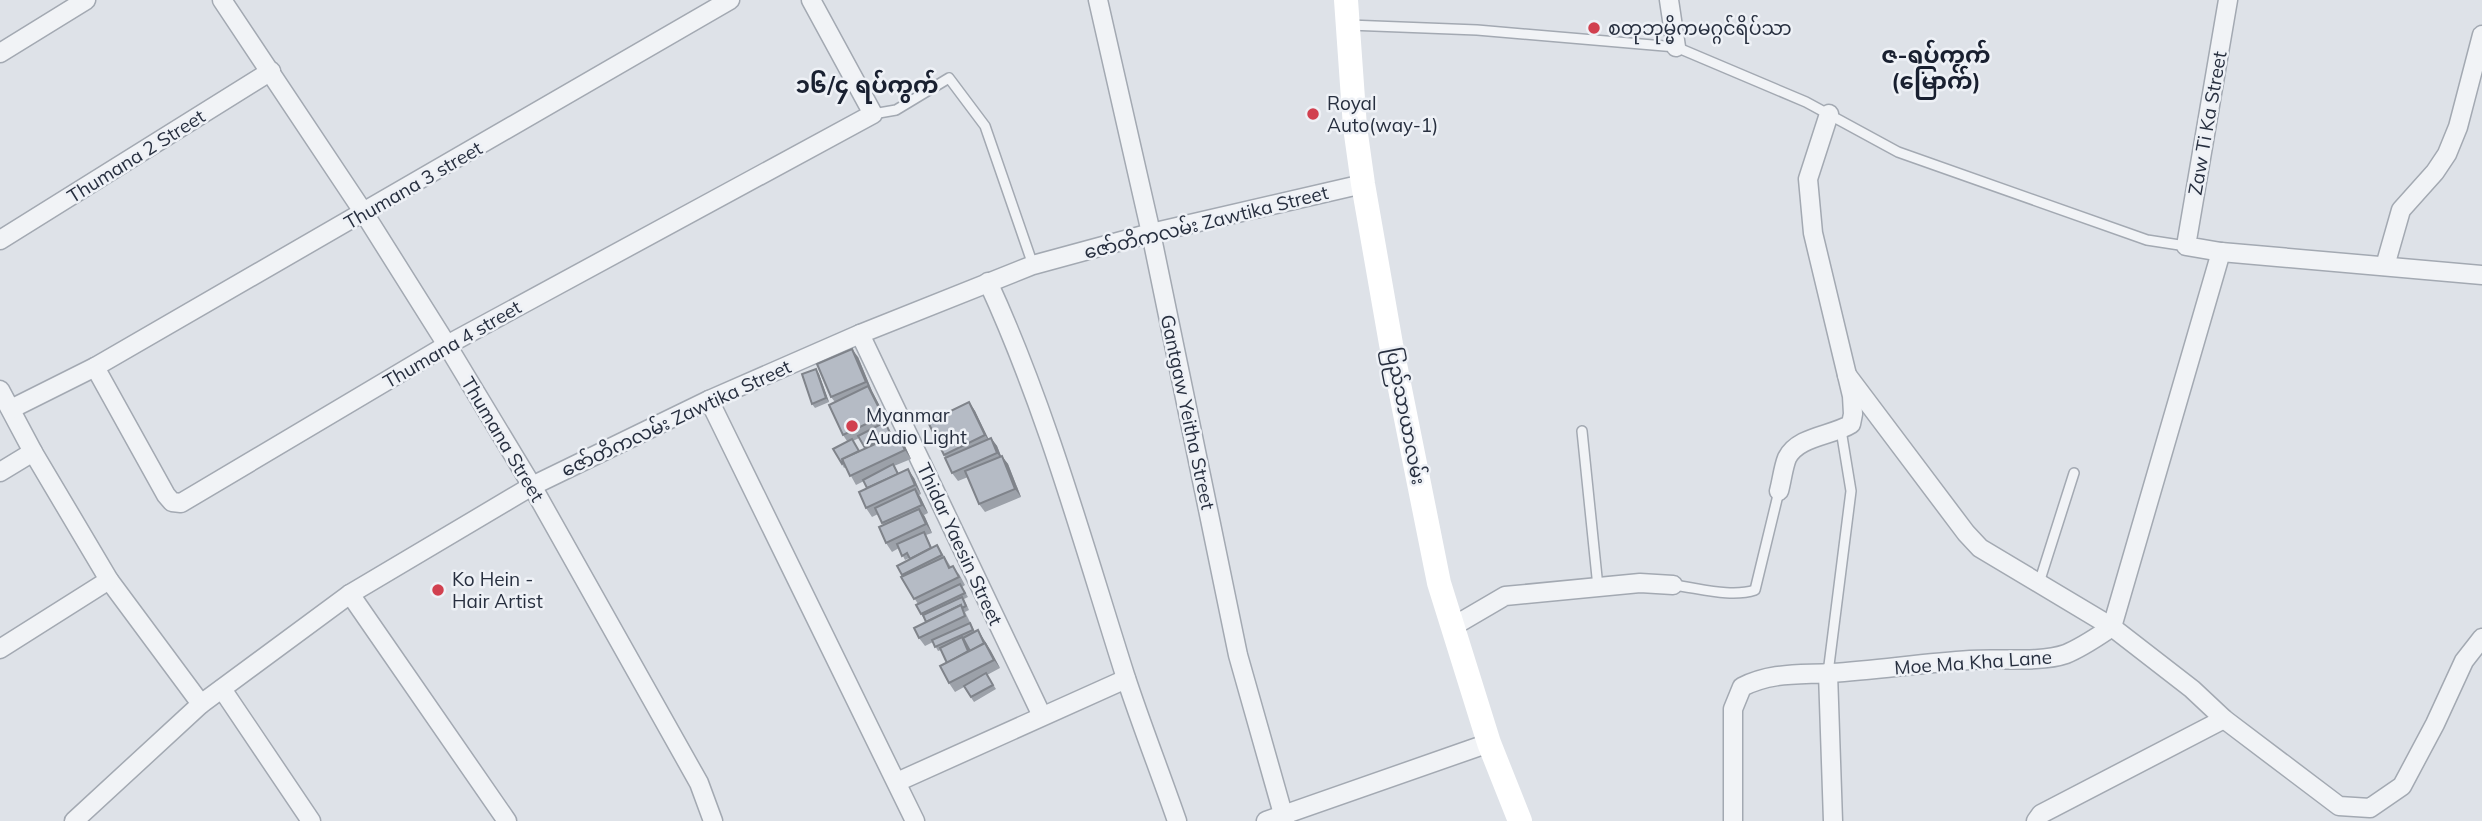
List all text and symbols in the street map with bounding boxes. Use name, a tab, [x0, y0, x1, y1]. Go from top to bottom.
place label: စတုဘုမ္မိကမဂ္ဂင်ရိပ်သာ	[1608, 14, 1792, 45]
marker: စတုဘုမ္မိကမဂ္ဂင်ရိပ်သာ	[1586, 20, 1602, 36]
district label: ဇ-ရပ်ကွက် (မြောက်)	[1881, 39, 1991, 100]
street label: Zaw Ti Ka Street	[2183, 49, 2232, 197]
district label: ၁၆/၄ ရပ်ကွက်	[795, 69, 939, 104]
place label: Royal Auto(way-1)	[1327, 91, 1438, 137]
street label: Thumana 2 Street	[63, 104, 210, 208]
marker: Royal Auto(way-1)	[1305, 106, 1321, 122]
street label: Thumana 3 street	[340, 136, 487, 234]
street label: ဇော်တိကလမ်း Zawtika Street	[1081, 178, 1331, 264]
street label: Thumana 4 street	[379, 295, 526, 393]
street label: Gantgaw Yeitha Street	[1156, 312, 1220, 512]
street label: ပြည်သာယာလမ်း	[1377, 345, 1433, 487]
street label: ဇော်တိကလမ်း Zawtika Street	[556, 352, 795, 482]
street label: Thumana Street	[456, 372, 550, 506]
place label: Myanmar Audio Light	[866, 403, 967, 449]
marker: Myanmar Audio Light	[844, 418, 860, 434]
street label: Thidar Yaesin Street	[912, 459, 1008, 629]
place label: Ko Hein - Hair Artist	[452, 567, 543, 613]
marker: Ko Hein - Hair Artist	[430, 582, 446, 598]
street label: Moe Ma Kha Lane	[1893, 645, 2053, 679]

